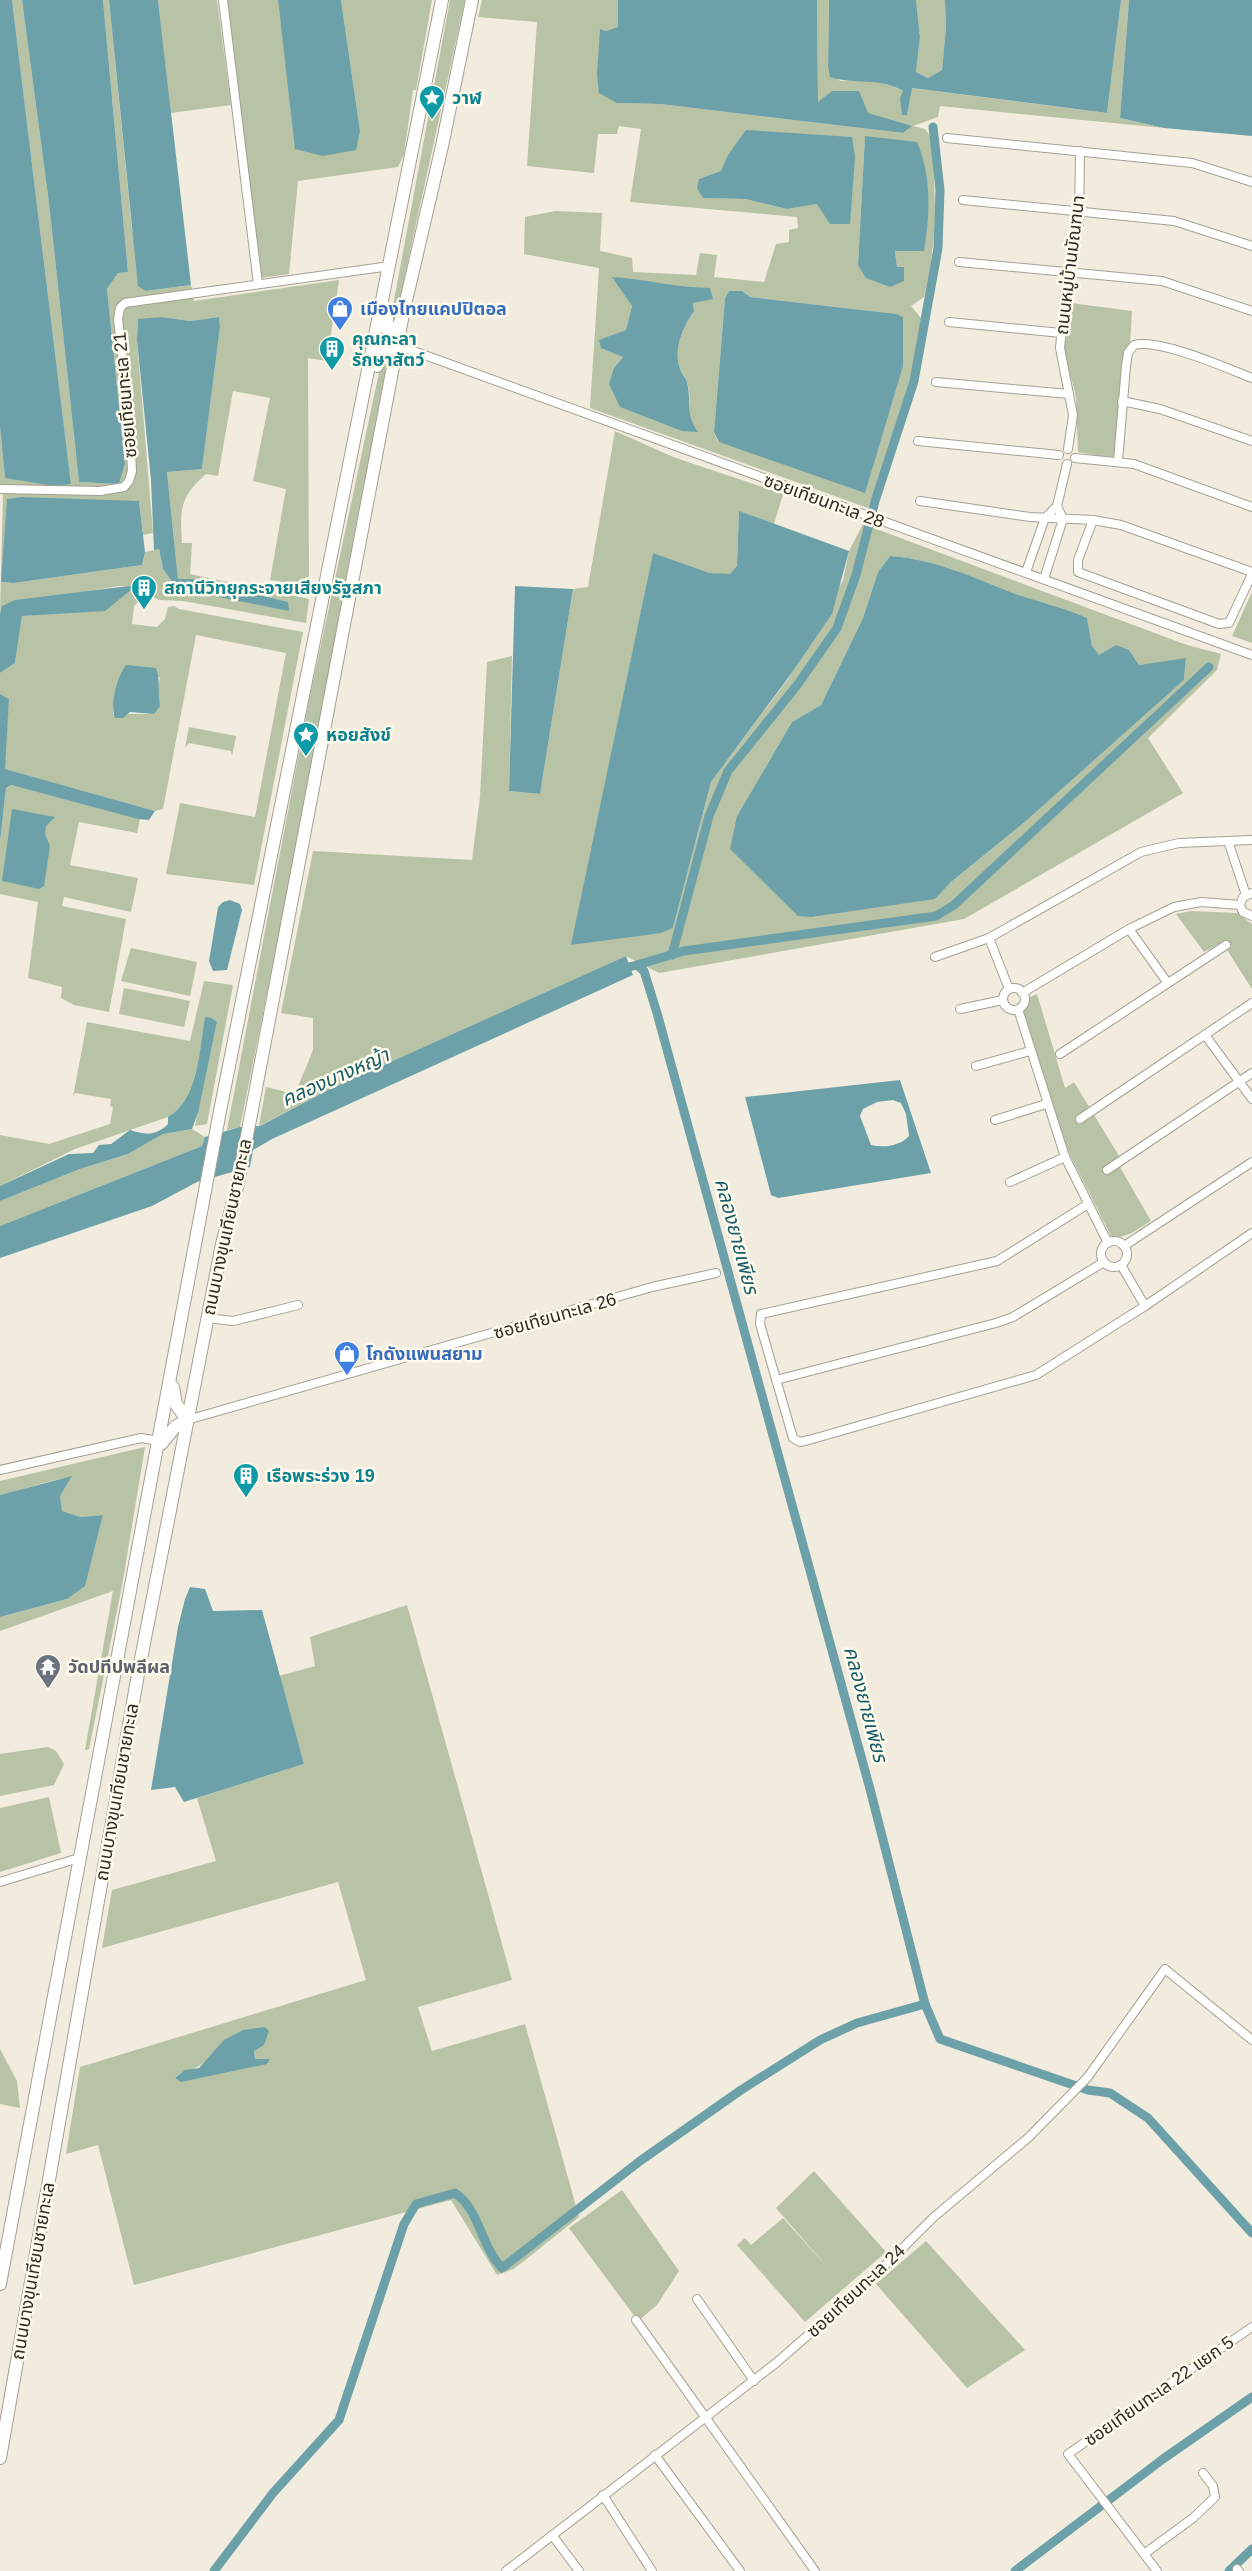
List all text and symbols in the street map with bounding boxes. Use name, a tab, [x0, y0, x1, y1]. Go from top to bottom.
place icon: วาฬ	[417, 83, 447, 121]
place label: วาฬ	[452, 88, 482, 108]
street label: ถนนหมู่บ้านมัณฑนา	[1051, 194, 1090, 336]
shop icon: เมืองไทยแคปปิตอล	[325, 294, 355, 332]
place label: เมืองไทยแคปปิตอล	[360, 299, 507, 319]
place label: คุณกะลา รักษาสัตว์	[352, 329, 425, 370]
street label: ซอยเทียนทะเล 21	[110, 331, 140, 459]
building icon: คุณกะลา รักษาสัตว์	[317, 334, 347, 372]
street label: ซอยเทียนทะเล 28	[761, 470, 887, 532]
building icon: สถานีวิทยุกระจายเสียงรัฐสภา	[129, 573, 159, 611]
place label: สถานีวิทยุกระจายเสียงรัฐสภา	[164, 578, 382, 599]
place icon: หอยสังข์	[291, 720, 321, 758]
place label: หอยสังข์	[326, 725, 391, 745]
water label: คลองบางหญ้า	[278, 1043, 393, 1110]
street label: ถนนบางขุนเทียนชายทะเล	[199, 1137, 256, 1317]
water label: คลองยายเพียร	[711, 1176, 763, 1297]
street label: ซอยเทียนทะเล 26	[491, 1289, 619, 1343]
shop icon: โกดังแพนสยาม	[332, 1339, 362, 1377]
place label: โกดังแพนสยาม	[366, 1344, 483, 1364]
building icon: เรือพระร่วง 19	[231, 1461, 261, 1499]
place label: เรือพระร่วง 19	[266, 1466, 375, 1486]
water label: คลองยายเพียร	[840, 1644, 892, 1765]
temple icon: วัดปทีปพลีผล	[33, 1652, 63, 1690]
place label: วัดปทีปพลีผล	[68, 1657, 170, 1677]
street label: ถนนบางขุนเทียนชายทะเล	[92, 1702, 143, 1883]
street label: ถนนบางขุนเทียนชายทะเล	[8, 2181, 59, 2362]
street label: ซอยเทียนทะเล 24	[803, 2241, 909, 2341]
street label: ซอยเทียนทะเล 22 แยก 5	[1080, 2332, 1238, 2450]

